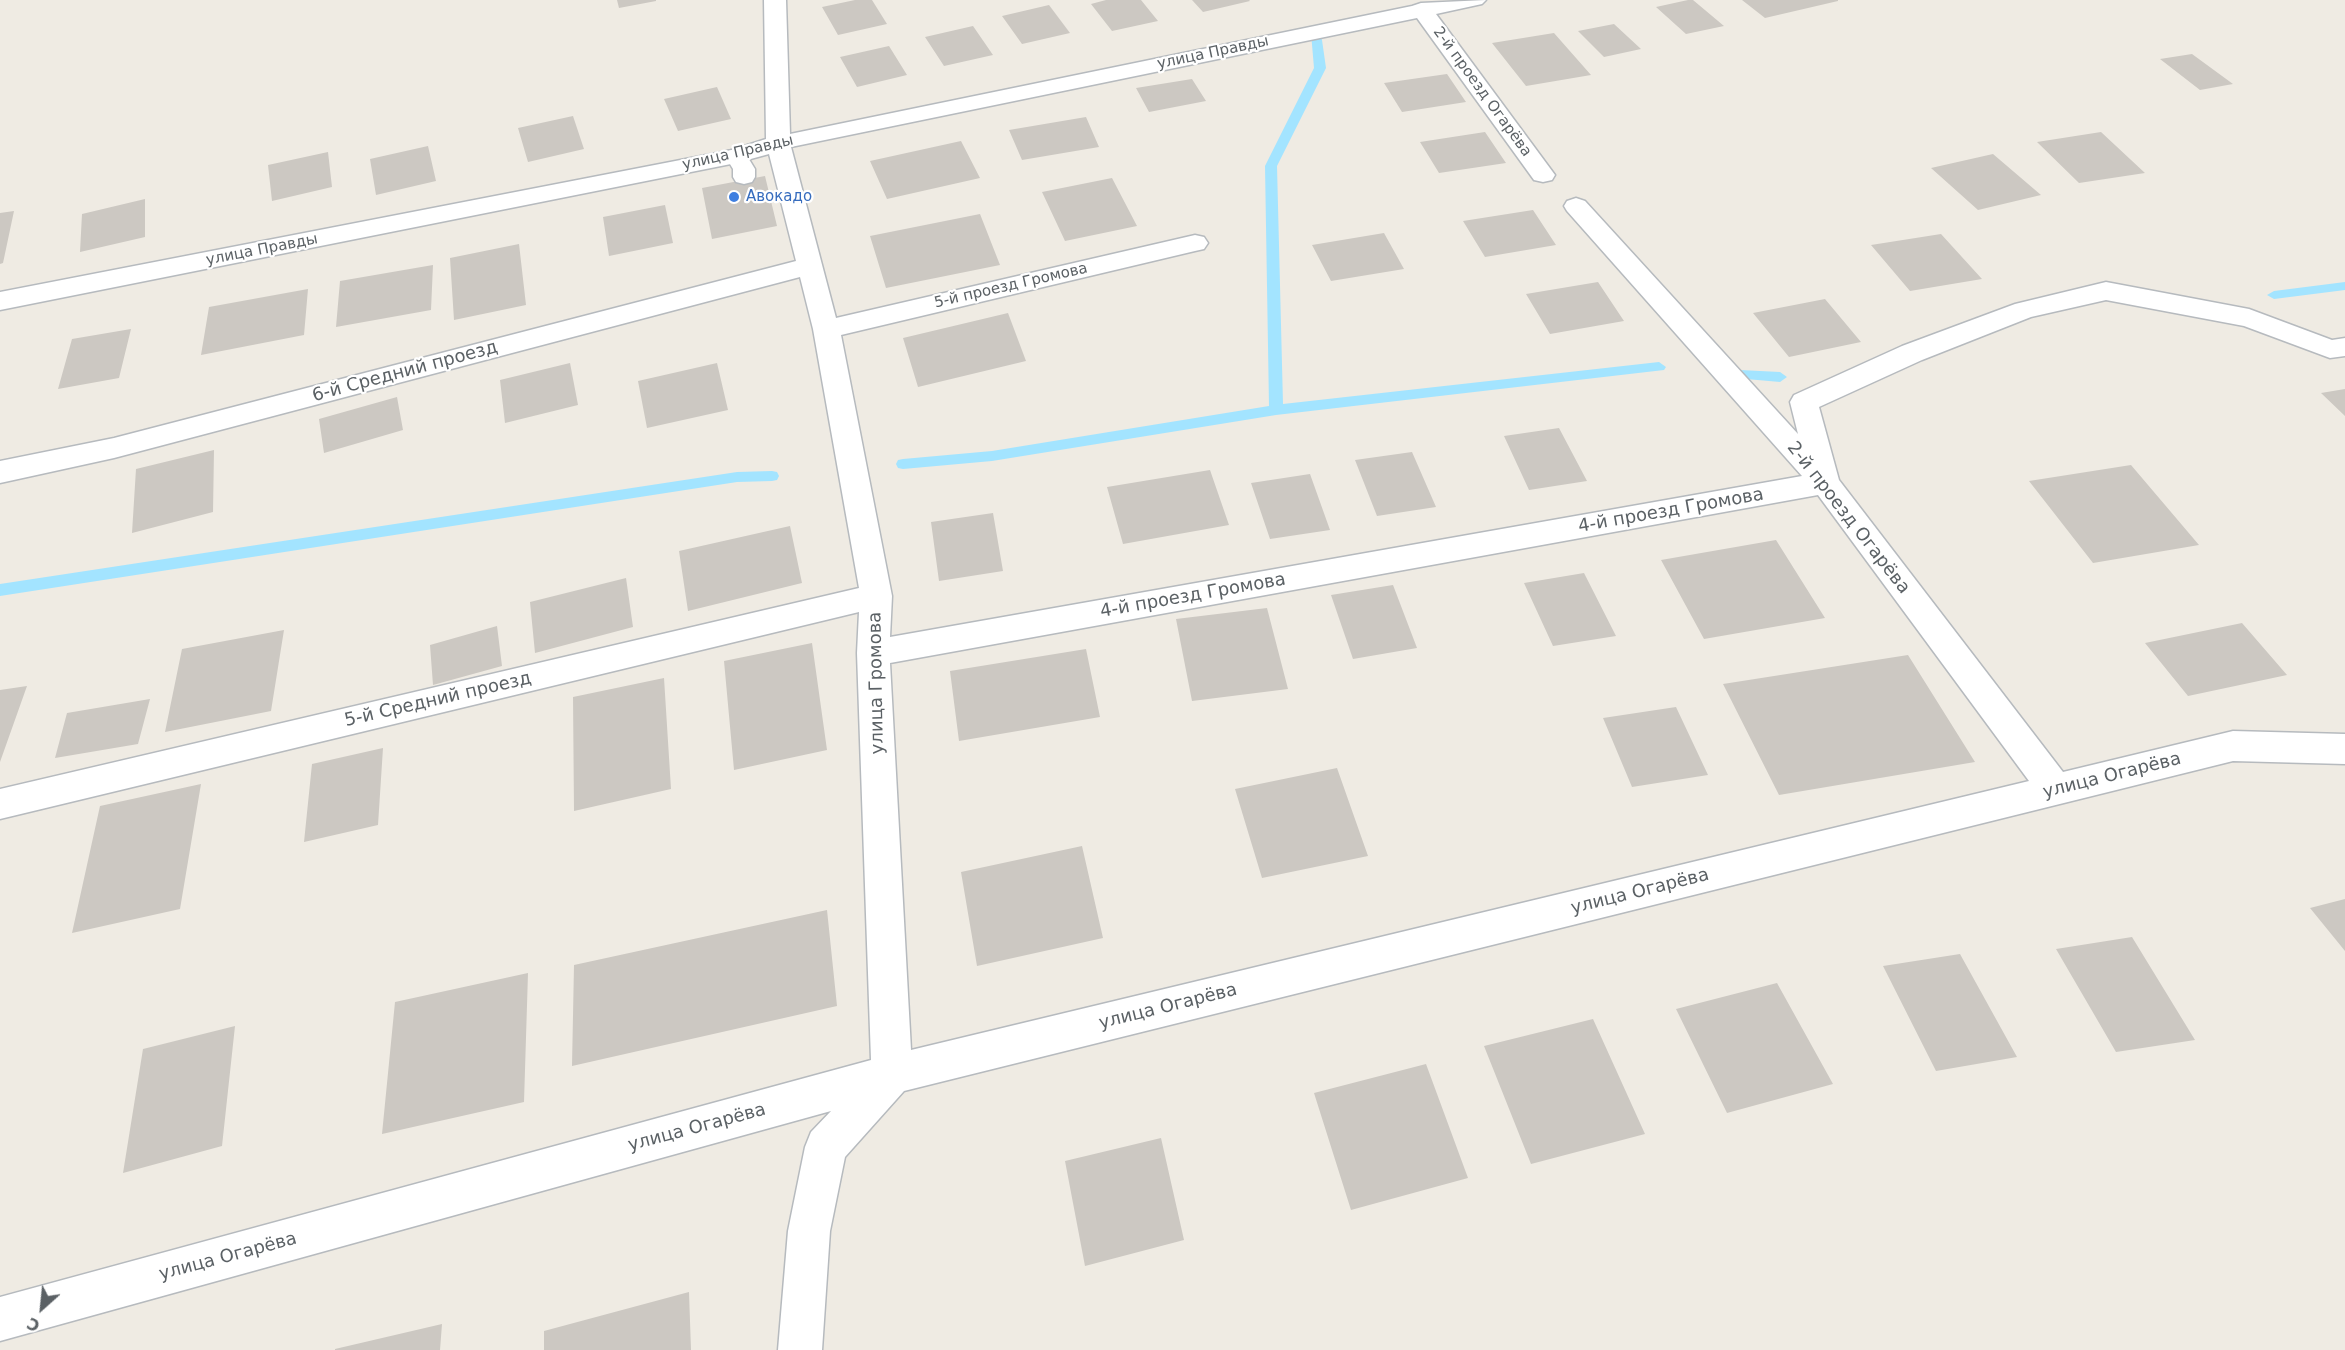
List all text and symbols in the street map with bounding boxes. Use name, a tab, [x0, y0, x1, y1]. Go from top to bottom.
street label: 2-й проезд Огарёва	[1429, 24, 1535, 160]
street label: улица Правды	[1156, 32, 1270, 74]
street label: улица Правды	[681, 131, 795, 175]
place label: Авокадо	[746, 188, 812, 206]
marker: Авокадо	[727, 190, 741, 204]
street label: улица Правды	[205, 230, 319, 270]
street label: 5-й проезд Громова	[933, 260, 1089, 312]
street label: 6-й Средний проезд	[310, 337, 500, 407]
street label: 2-й проезд Огарёва	[1782, 438, 1914, 598]
street label: 4-й проезд Громова	[1577, 484, 1765, 538]
street label: 4-й проезд Громова	[1099, 569, 1287, 623]
street label: улица Громова	[865, 612, 889, 754]
street label: 5-й Средний проезд	[342, 668, 534, 732]
street label: улица Огарёва	[2041, 748, 2183, 804]
street label: улица Огарёва	[1569, 864, 1711, 920]
street label: улица Огарёва	[1097, 979, 1239, 1035]
street label: улица Огарёва	[626, 1099, 768, 1157]
street label: улица Огарёва	[157, 1228, 299, 1286]
north arrow	[12, 1278, 72, 1338]
text: С	[24, 1313, 43, 1336]

